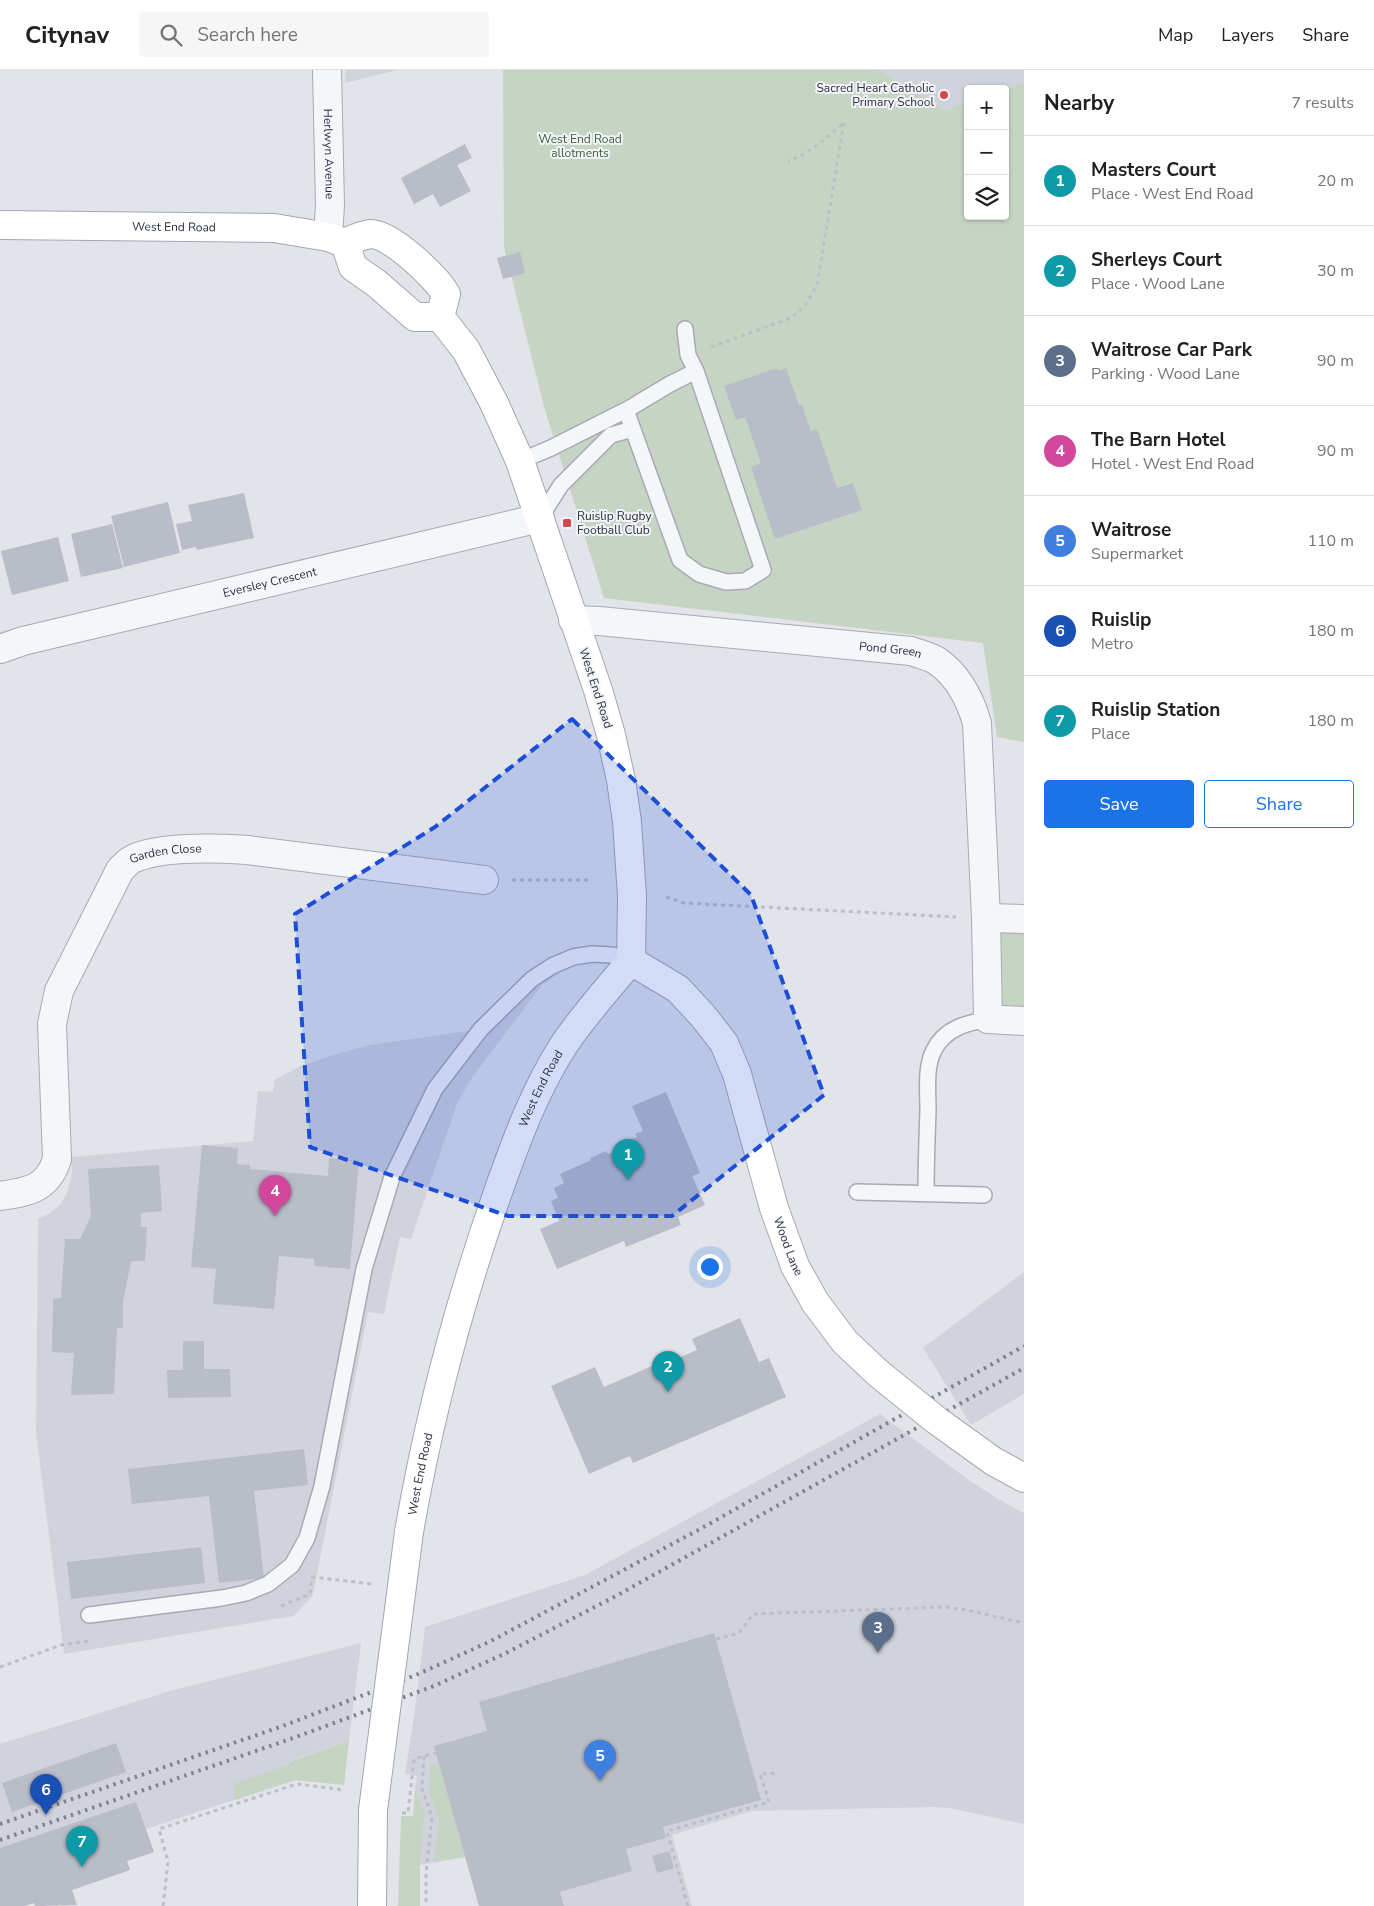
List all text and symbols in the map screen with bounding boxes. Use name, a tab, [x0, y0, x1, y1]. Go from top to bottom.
search box	[139, 12, 489, 57]
text: Citynav	[25, 19, 109, 51]
icon: search	[157, 21, 185, 49]
text: Search here	[197, 22, 298, 48]
text: Map	[1158, 23, 1193, 47]
text: Layers	[1221, 23, 1274, 47]
text: Share	[1302, 23, 1349, 47]
place label: Sacred Heart Catholic Primary School	[816, 80, 934, 110]
map controls	[964, 85, 1009, 220]
button: +	[964, 85, 1009, 130]
marker: Sacred Heart Catholic Primary School	[938, 89, 950, 101]
text: Nearby	[1044, 89, 1114, 117]
text: 7 results	[1292, 92, 1354, 114]
street label: Herlwyn Avenue	[320, 109, 338, 199]
button: −	[964, 130, 1009, 175]
park label: West End Road allotments	[538, 131, 622, 161]
text: Masters Court	[1091, 157, 1216, 183]
text: 1	[1055, 170, 1065, 192]
text: 20 m	[1317, 170, 1354, 192]
button: layers	[964, 175, 1009, 220]
text: Place · West End Road	[1091, 183, 1254, 205]
street label: West End Road	[132, 218, 216, 235]
text: Sherleys Court	[1091, 247, 1222, 273]
text: 2	[1055, 260, 1065, 282]
text: 30 m	[1317, 260, 1354, 282]
text: Place · Wood Lane	[1091, 273, 1225, 295]
text: Waitrose Car Park	[1091, 337, 1252, 363]
text: 3	[1055, 350, 1065, 372]
text: 90 m	[1317, 350, 1354, 372]
text: Parking · Wood Lane	[1091, 363, 1240, 385]
text: The Barn Hotel	[1091, 427, 1226, 453]
text: 4	[1055, 440, 1065, 462]
text: 90 m	[1317, 440, 1354, 462]
text: Hotel · West End Road	[1091, 453, 1254, 475]
place label: Ruislip Rugby Football Club	[577, 508, 652, 538]
marker: Ruislip Rugby Football Club	[561, 517, 573, 529]
text: Waitrose	[1091, 517, 1171, 543]
text: 5	[1055, 530, 1065, 552]
text: 110 m	[1307, 530, 1354, 552]
text: Supermarket	[1091, 543, 1183, 565]
street label: Eversley Crescent	[221, 563, 319, 601]
text: Ruislip	[1091, 607, 1151, 633]
text: 6	[1055, 620, 1065, 642]
text: 180 m	[1307, 620, 1354, 642]
text: Metro	[1091, 633, 1133, 655]
street label: Pond Green	[858, 638, 924, 662]
street label: West End Road	[575, 646, 617, 730]
text: Ruislip Station	[1091, 697, 1220, 723]
text: 7	[1055, 710, 1065, 732]
text: 180 m	[1307, 710, 1354, 732]
text: Place	[1091, 723, 1130, 745]
button: Save	[1044, 780, 1194, 828]
button: Share	[1204, 780, 1354, 828]
street label: Garden Close	[127, 840, 202, 867]
street label: West End Road	[515, 1047, 567, 1129]
pin: 1	[612, 1139, 644, 1180]
pin: 4	[259, 1175, 291, 1216]
street label: Wood Lane	[770, 1214, 807, 1279]
your location	[697, 1254, 723, 1280]
pin: 2	[652, 1351, 684, 1392]
street label: West End Road	[404, 1431, 436, 1517]
pin: 3	[862, 1612, 894, 1653]
pin: 5	[584, 1740, 616, 1781]
pin: 6	[30, 1774, 62, 1815]
pin: 7	[66, 1826, 98, 1867]

